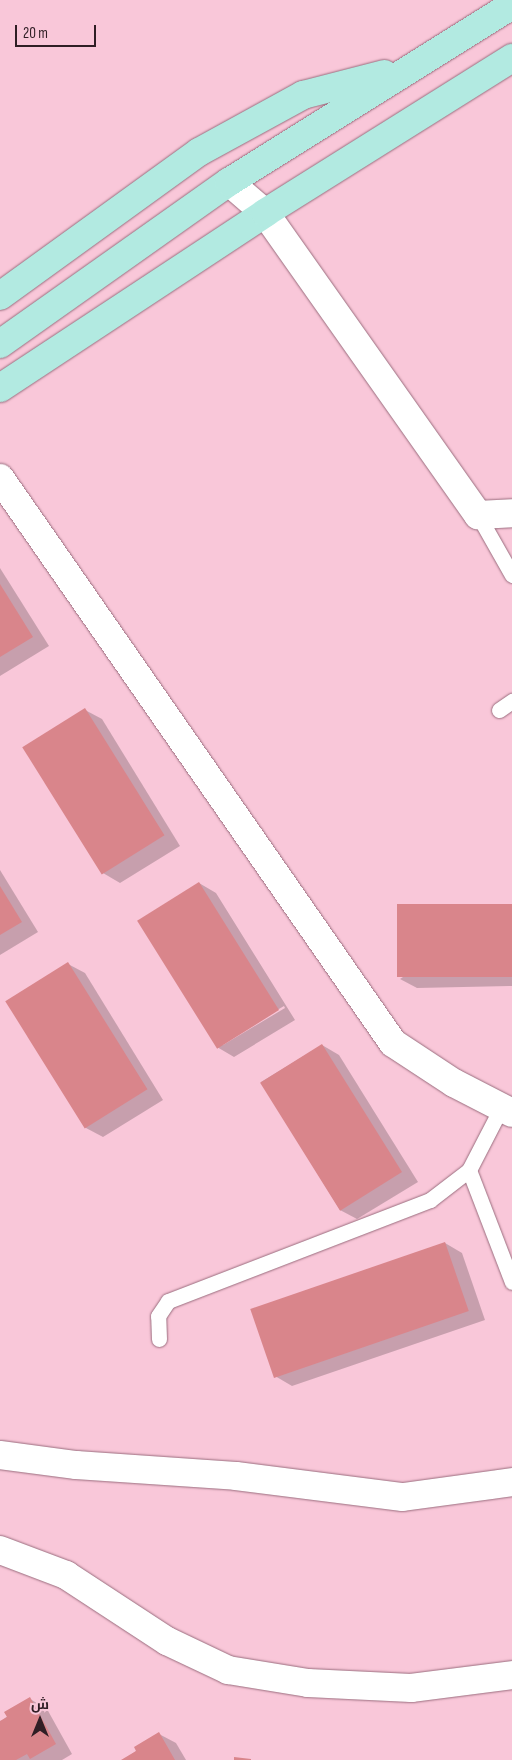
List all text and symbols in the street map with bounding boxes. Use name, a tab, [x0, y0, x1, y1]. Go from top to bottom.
scale bar	[18, 15, 99, 47]
text: 20 m	[23, 24, 48, 43]
north arrow	[15, 1695, 65, 1745]
text: ش	[31, 1696, 49, 1713]

